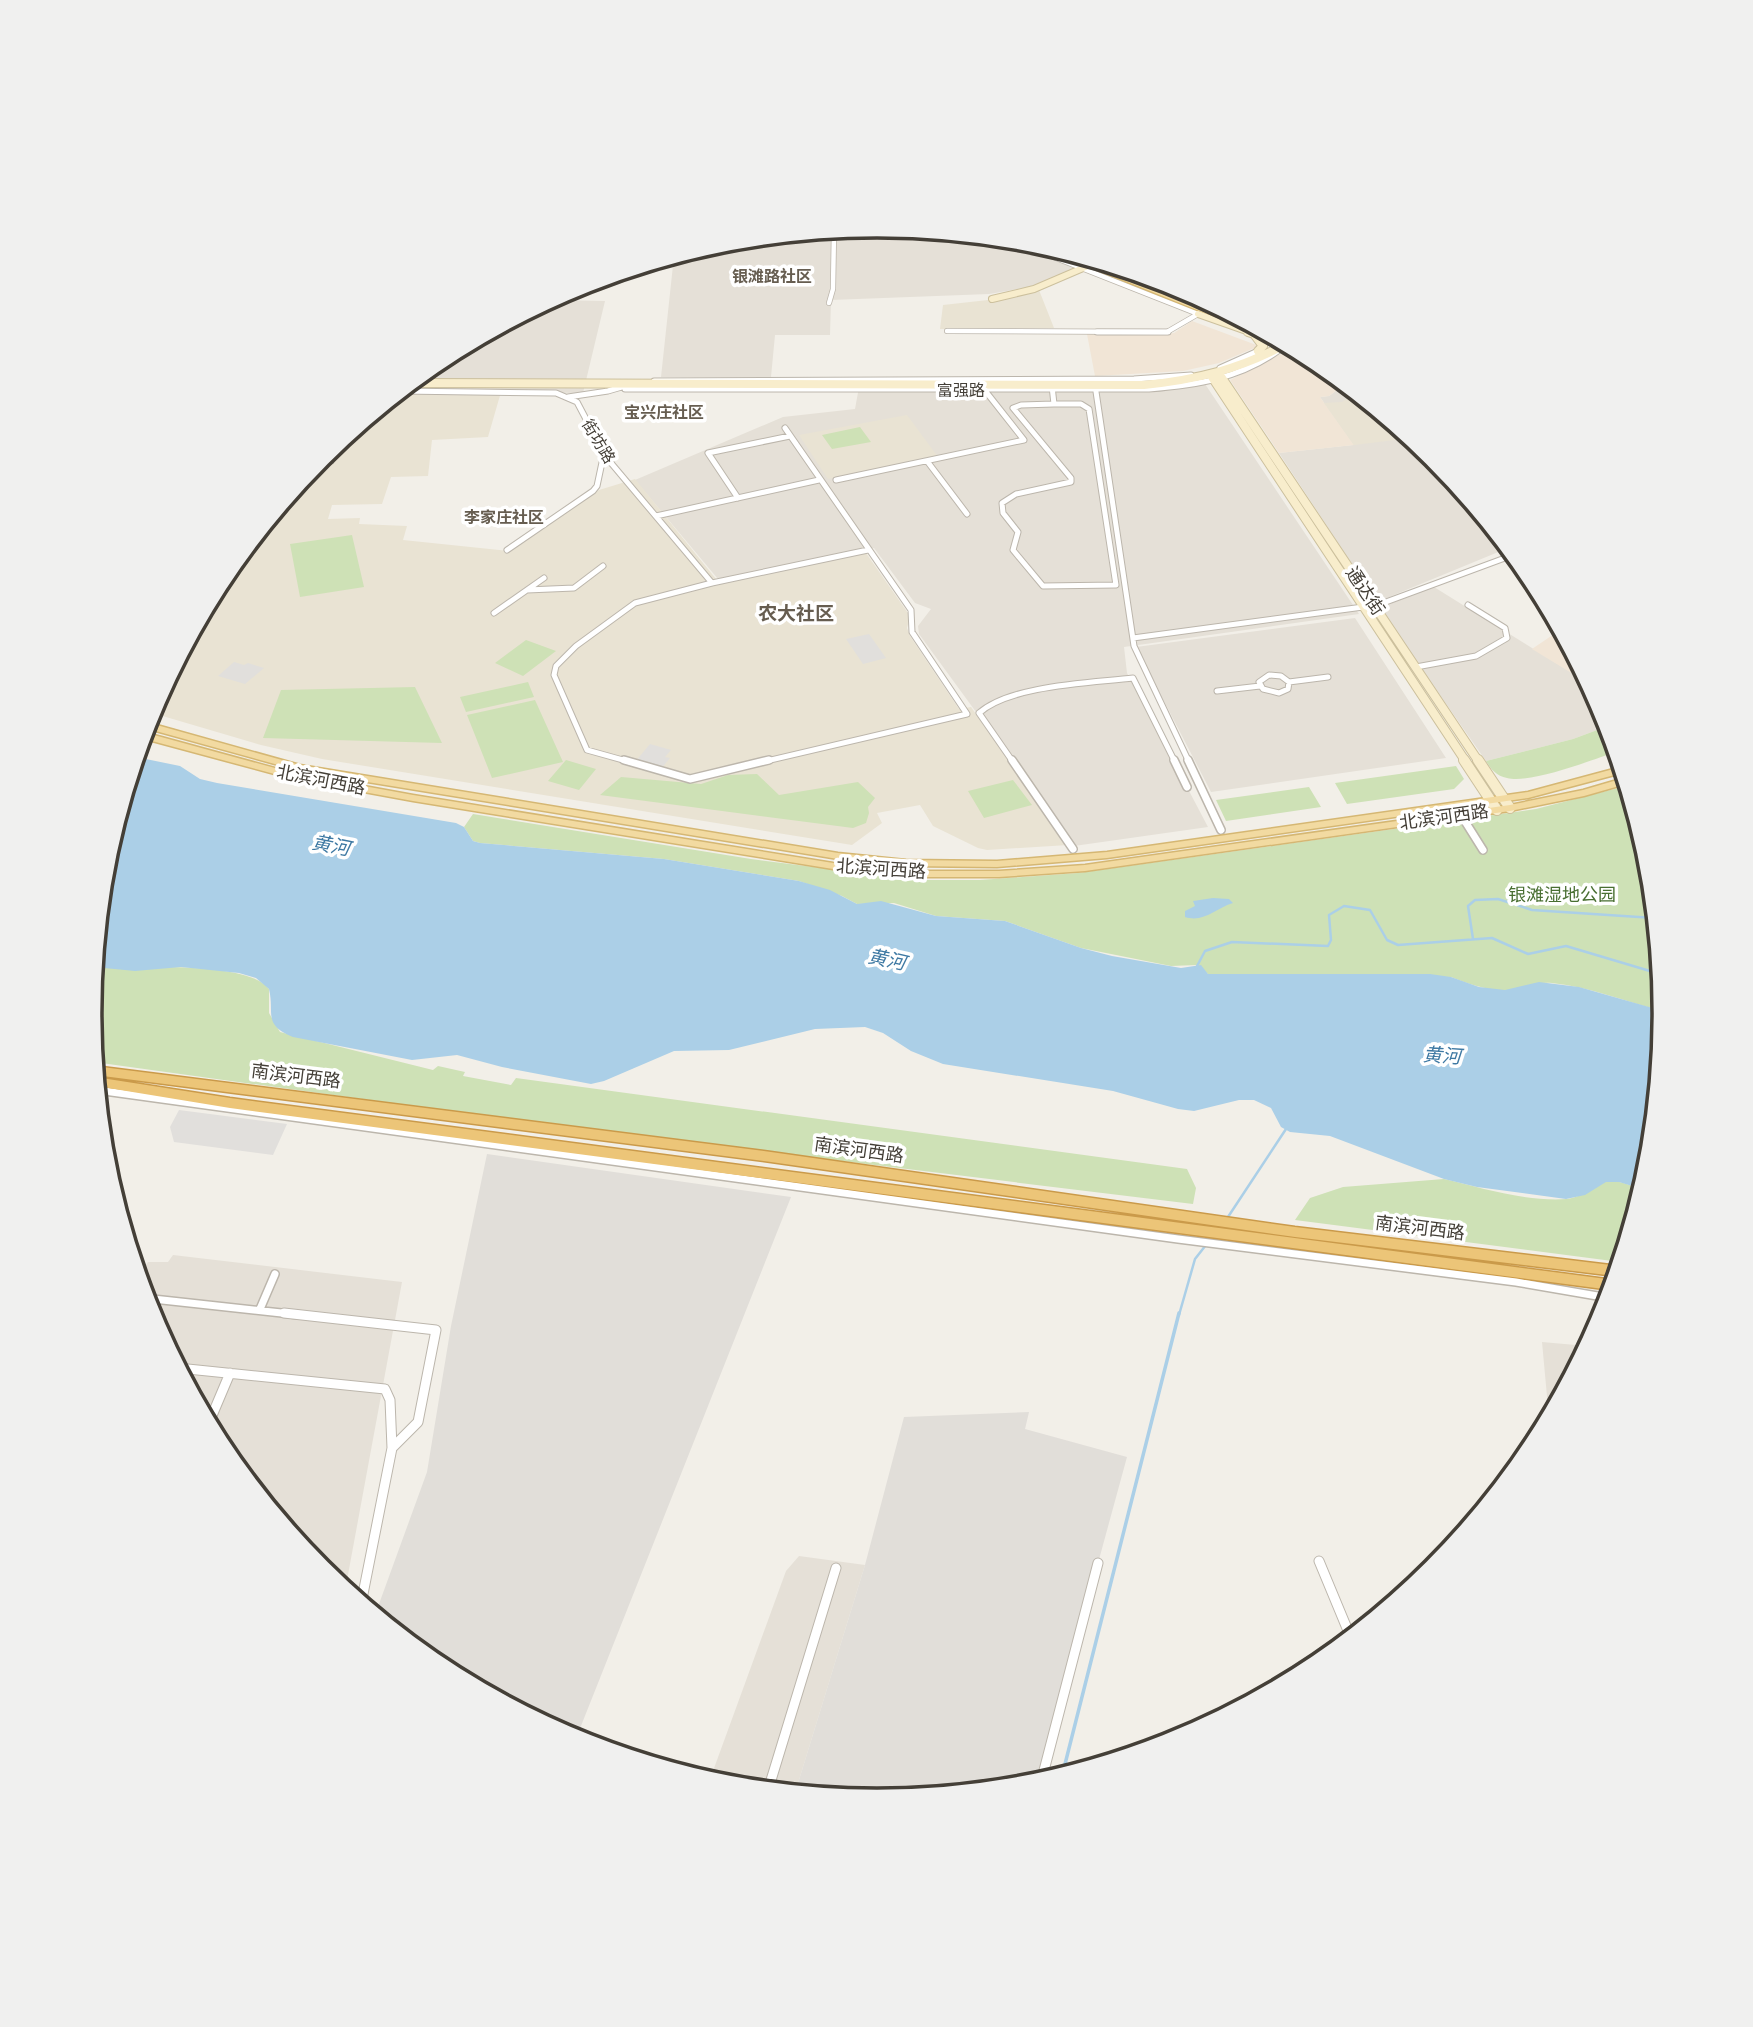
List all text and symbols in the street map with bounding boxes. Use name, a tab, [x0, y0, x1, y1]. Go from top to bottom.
district label: 银滩路社区	[732, 266, 812, 286]
street label: 富强路	[937, 380, 985, 400]
district label: 宝兴庄社区	[624, 402, 704, 422]
street label: 街坊路	[578, 415, 620, 467]
district label: 李家庄社区	[464, 507, 544, 527]
street label: 通达街	[1341, 562, 1390, 620]
district label: 农大社区	[758, 601, 834, 625]
street label: 北滨河西路	[275, 760, 367, 799]
street label: 北滨河西路	[1398, 799, 1490, 834]
water label: 黄河	[310, 830, 356, 861]
street label: 北滨河西路	[835, 854, 927, 883]
park label: 银滩湿地公园	[1508, 883, 1616, 906]
water label: 黄河	[866, 943, 912, 976]
water label: 黄河	[1422, 1042, 1466, 1069]
street label: 南滨河西路	[250, 1059, 342, 1092]
street label: 南滨河西路	[813, 1132, 905, 1167]
street label: 南滨河西路	[1374, 1211, 1466, 1244]

